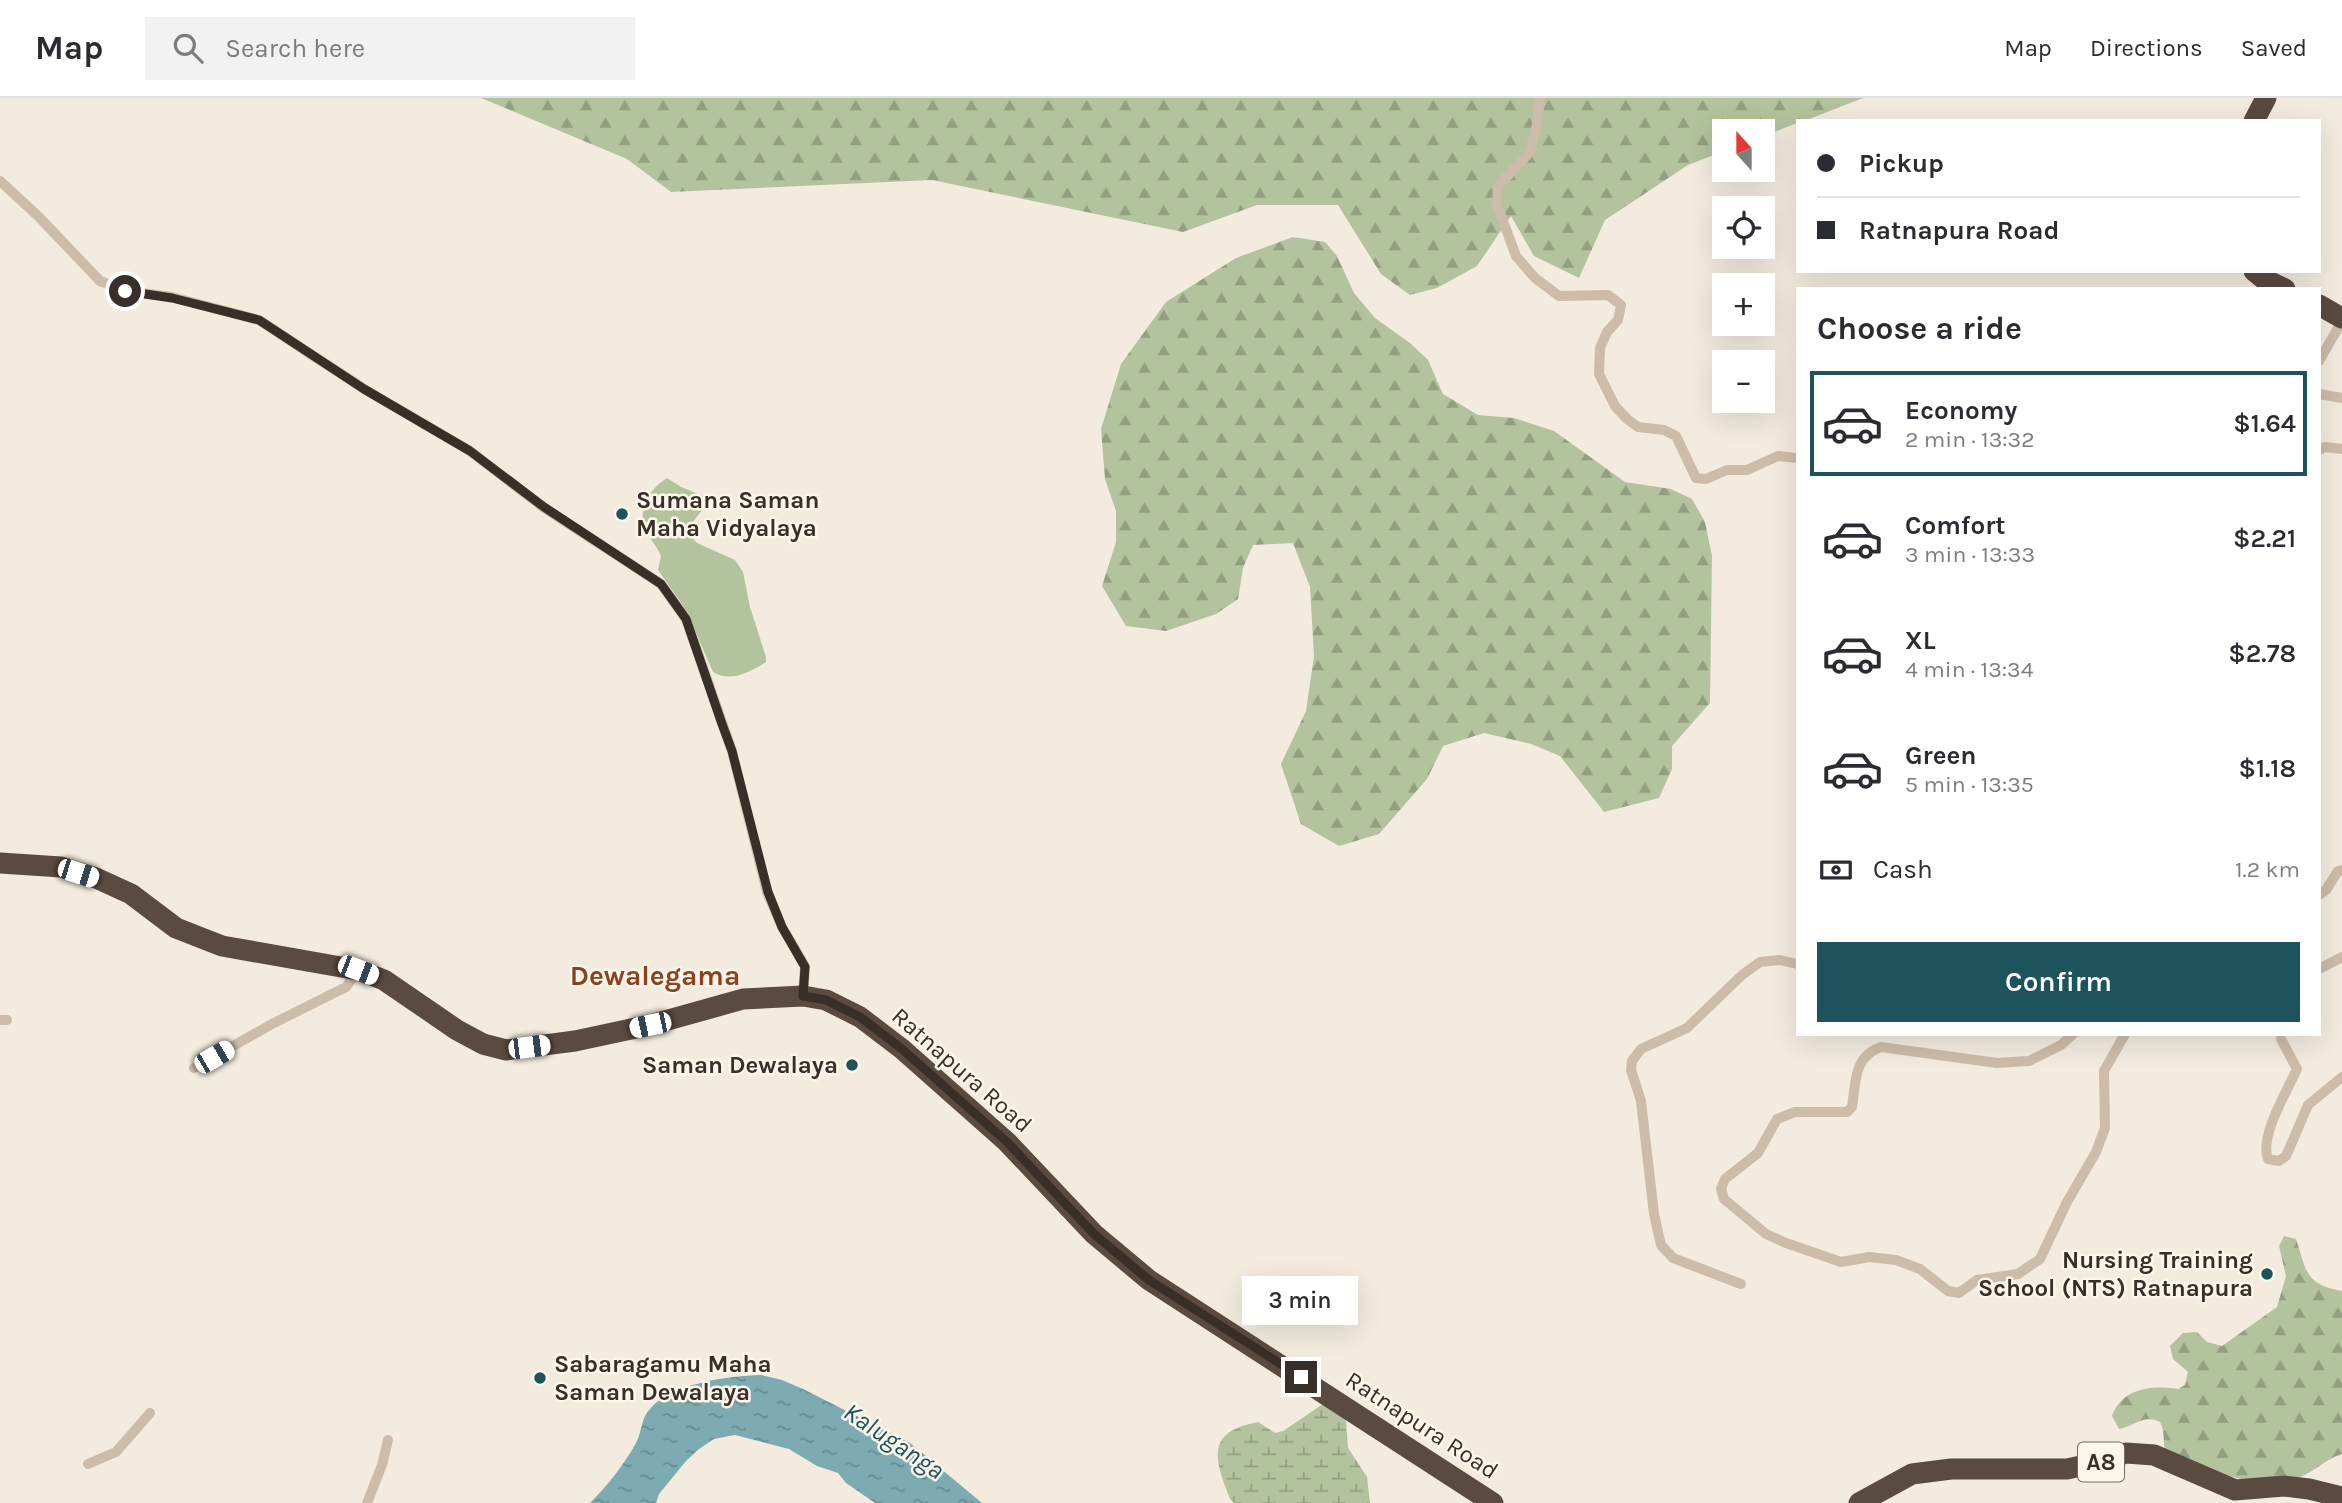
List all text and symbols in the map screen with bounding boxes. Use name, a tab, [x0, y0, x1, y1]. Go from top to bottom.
search box	[145, 17, 635, 80]
text: Map	[35, 29, 103, 67]
icon: search	[169, 29, 207, 67]
text: Search here	[225, 33, 365, 64]
text: Map	[2004, 34, 2052, 62]
text: Directions	[2090, 34, 2203, 62]
text: Saved	[2241, 34, 2307, 62]
north arrow	[1712, 119, 1774, 182]
map controls	[1712, 119, 1775, 413]
text: Pickup	[1859, 148, 1944, 179]
button: locate	[1712, 196, 1775, 259]
text: Ratnapura Road	[1859, 215, 2059, 246]
button: +	[1712, 273, 1775, 336]
route start	[109, 275, 141, 307]
text: Choose a ride	[1817, 310, 2022, 347]
button: −	[1712, 350, 1775, 413]
icon: car	[1821, 392, 1884, 455]
text: Economy	[1905, 395, 2017, 426]
text: $1.64	[2233, 408, 2296, 439]
text: 2 min · 13:32	[1905, 426, 2034, 453]
place label: Sumana Saman Maha Vidyalaya	[636, 486, 819, 542]
marker: Sumana Saman Maha Vidyalaya	[614, 506, 630, 522]
icon: car	[1821, 507, 1884, 570]
text: Comfort	[1905, 510, 2006, 541]
text: $2.21	[2233, 523, 2296, 554]
text: 3 min · 13:33	[1905, 541, 2035, 568]
icon: car	[1821, 622, 1884, 685]
text: XL	[1905, 625, 1936, 656]
text: $2.78	[2228, 638, 2296, 669]
text: 4 min · 13:34	[1905, 656, 2034, 683]
icon: car	[1821, 737, 1884, 800]
text: Green	[1905, 740, 1977, 771]
text: $1.18	[2238, 753, 2296, 784]
text: 5 min · 13:35	[1905, 771, 2034, 798]
icon: cash	[1817, 851, 1855, 889]
text: Cash	[1873, 854, 1933, 885]
text: 1.2 km	[2235, 856, 2300, 883]
car	[55, 857, 102, 889]
button: Confirm	[1817, 942, 2300, 1022]
car	[335, 953, 382, 987]
district label: Dewalegama	[570, 959, 740, 992]
street label: Ratnapura Road	[886, 1002, 1038, 1138]
car	[628, 1010, 673, 1040]
car	[507, 1034, 552, 1060]
car	[191, 1037, 238, 1077]
place label: Saman Dewalaya	[642, 1051, 838, 1079]
marker: Saman Dewalaya	[844, 1057, 860, 1073]
place label: Nursing Training School (NTS) Ratnapura	[1978, 1246, 2253, 1302]
marker: Nursing Training School (NTS) Ratnapura	[2259, 1266, 2275, 1282]
callout: 3 min	[1243, 1276, 1359, 1324]
text: 3 min	[1268, 1287, 1332, 1314]
place label: Sabaragamu Maha Saman Dewalaya	[554, 1350, 772, 1406]
route end	[1285, 1361, 1317, 1393]
street label: Ratnapura Road	[1341, 1365, 1503, 1485]
marker: Sabaragamu Maha Saman Dewalaya	[532, 1370, 548, 1386]
water label: Kaluganga	[838, 1396, 950, 1486]
road number: A8	[2078, 1442, 2124, 1482]

